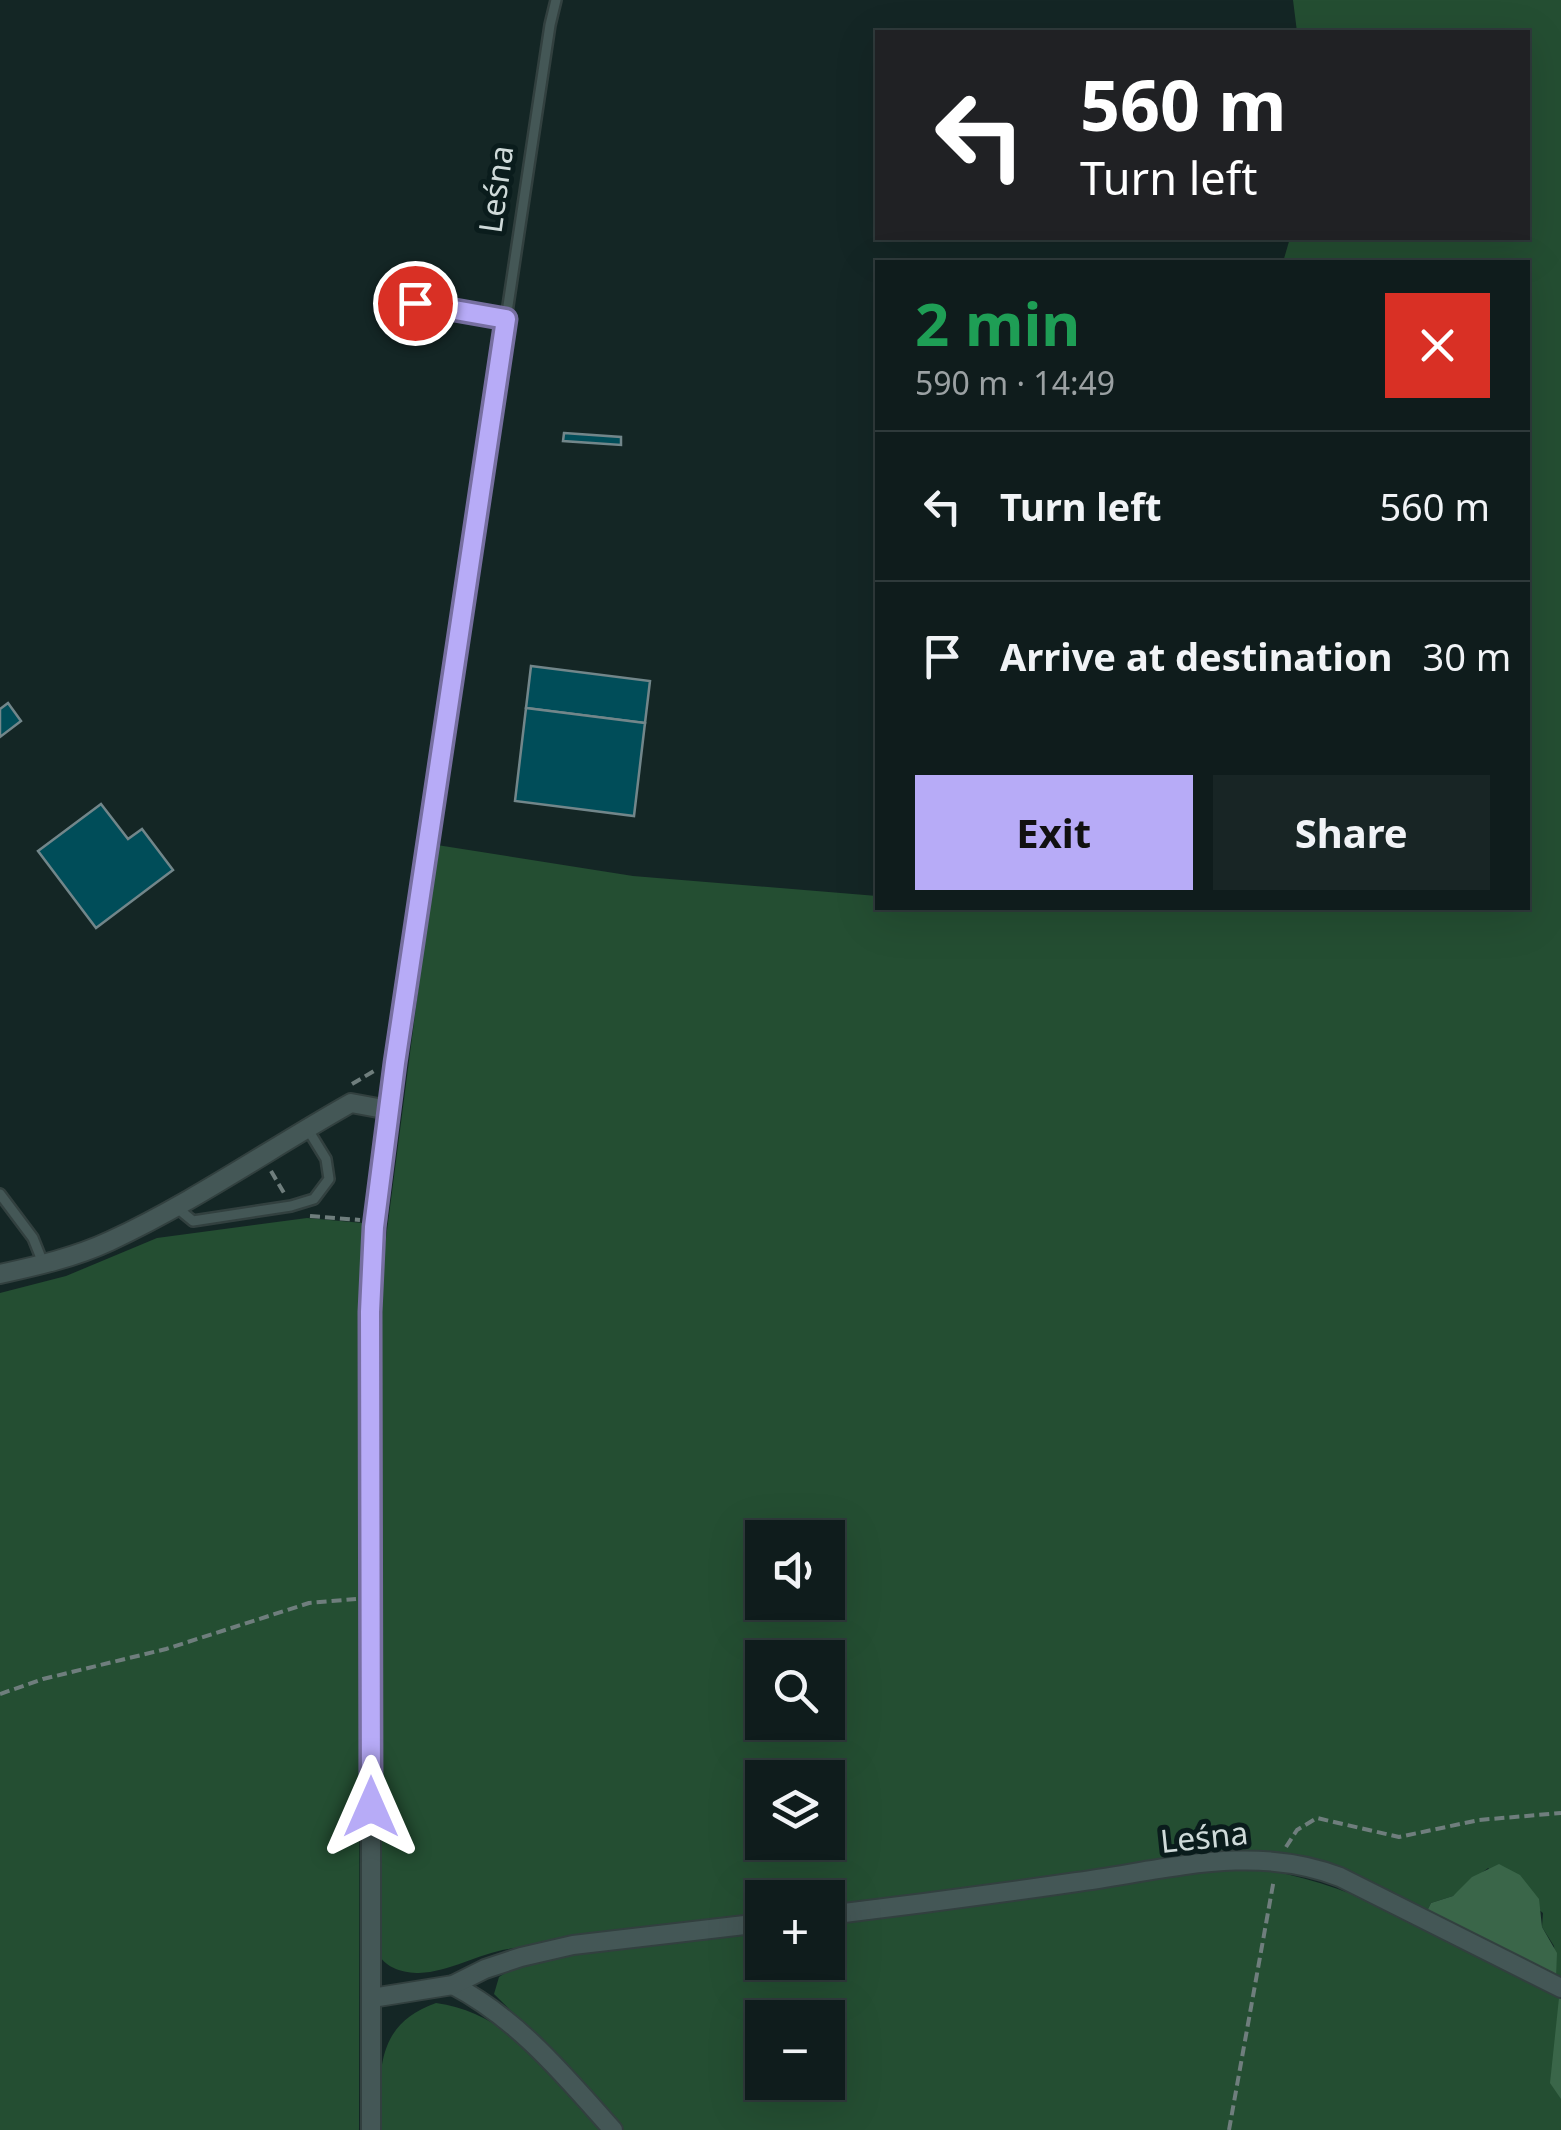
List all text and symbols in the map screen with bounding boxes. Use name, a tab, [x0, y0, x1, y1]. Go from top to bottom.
text: 560 m	[1080, 56, 1287, 152]
icon: left	[915, 70, 1045, 200]
street label: Leśna	[468, 142, 522, 236]
text: Turn left	[1080, 147, 1257, 208]
pin	[373, 261, 458, 346]
icon: arrive	[388, 276, 443, 331]
text: 2 min	[915, 282, 1080, 364]
button: close	[1385, 293, 1490, 398]
text: 590 m · 14:49	[915, 361, 1115, 404]
icon: left	[915, 479, 970, 534]
text: Turn left	[1000, 480, 1162, 532]
text: 560 m	[1379, 480, 1490, 532]
icon: arrive	[915, 629, 970, 684]
text: Arrive at destination	[1000, 630, 1392, 682]
text: 30 m	[1422, 630, 1511, 682]
button: Exit	[915, 775, 1193, 890]
button: Share	[1213, 775, 1490, 890]
map controls	[745, 1520, 845, 2100]
button: sound	[745, 1520, 845, 1620]
button: search	[745, 1640, 845, 1740]
position arrow	[319, 1755, 423, 1859]
button: layers	[745, 1760, 845, 1860]
street label: Leśna	[1158, 1810, 1250, 1862]
button: +	[745, 1880, 845, 1980]
button: −	[745, 2000, 845, 2100]

